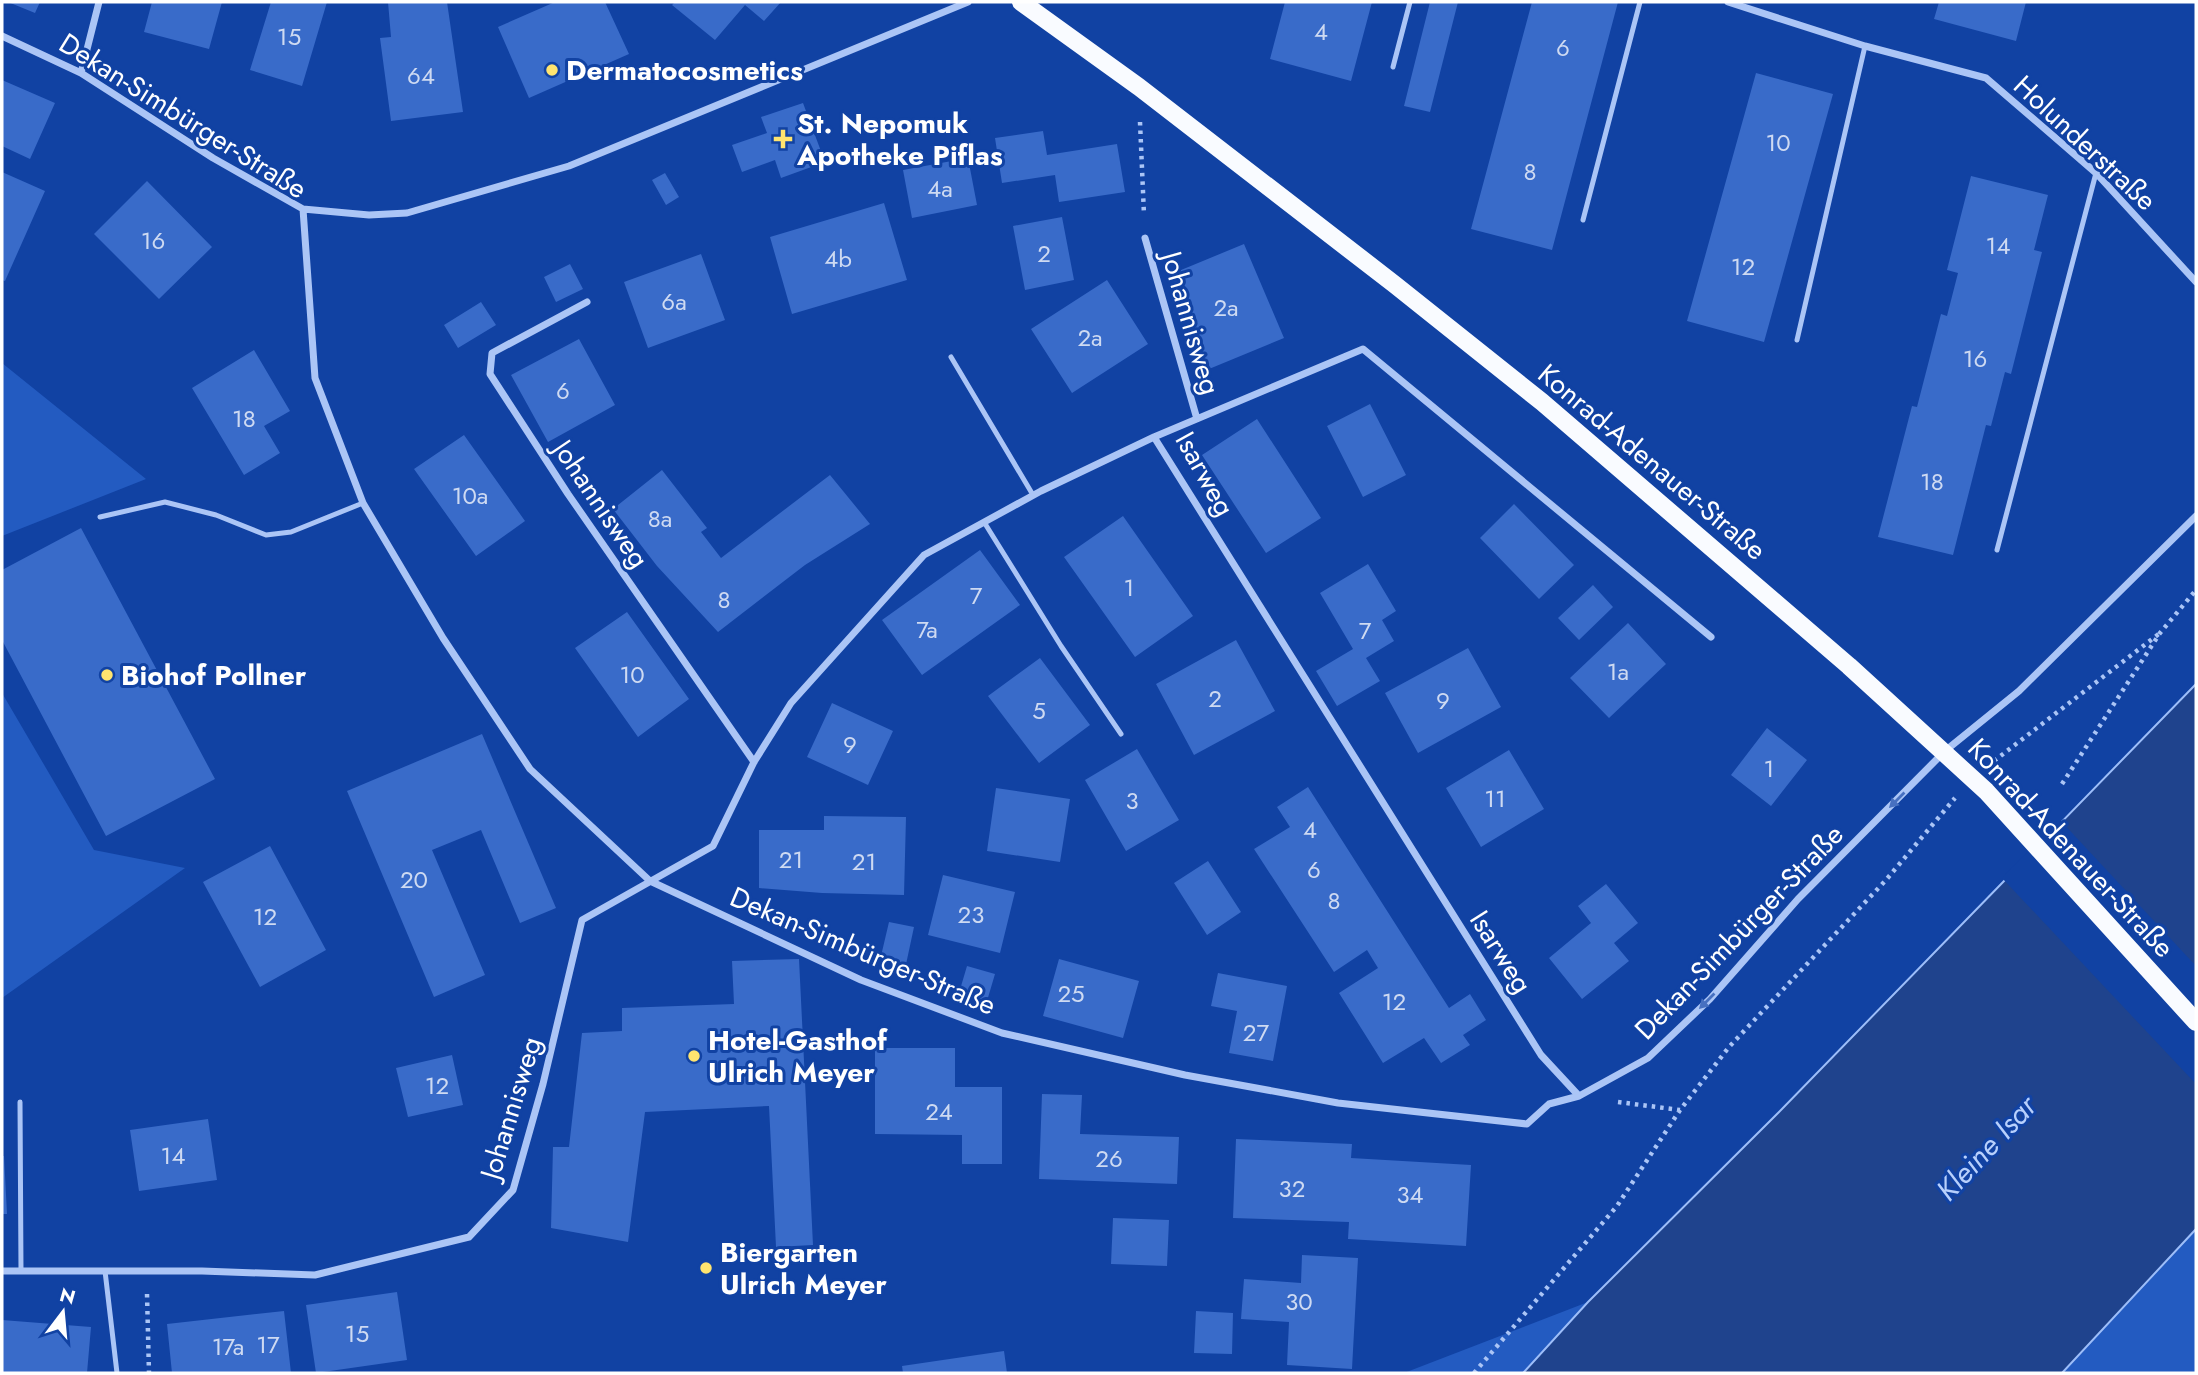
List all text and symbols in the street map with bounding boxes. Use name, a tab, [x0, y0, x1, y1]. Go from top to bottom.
house number: 4	[1314, 14, 1328, 49]
house number: 15	[277, 19, 301, 54]
street label: Dekan-Simbürger-Straße	[51, 23, 315, 209]
house number: 6	[1556, 30, 1570, 65]
place label: Dermatocosmetics	[566, 50, 803, 91]
house number: 64	[407, 58, 435, 93]
marker: Dermatocosmetics	[544, 62, 560, 78]
street label: Holunderstraße	[2004, 66, 2166, 220]
place label: St. Nepomuk Apotheke Piflas	[796, 103, 1003, 176]
house number: 10	[1765, 125, 1791, 160]
marker: St. Nepomuk Apotheke Piflas	[775, 131, 791, 147]
house number: 8	[1523, 154, 1537, 189]
house number: 4a	[927, 171, 953, 206]
house number: 16	[141, 223, 165, 258]
house number: 14	[1986, 228, 2010, 263]
house number: 2	[1037, 236, 1051, 271]
house number: 4b	[824, 241, 852, 276]
street label: Johannisweg	[1150, 243, 1231, 399]
house number: 12	[1731, 249, 1755, 284]
house number: 6a	[661, 284, 687, 319]
house number: 2a	[1213, 290, 1239, 325]
house number: 2a	[1077, 320, 1103, 355]
house number: 16	[1963, 341, 1987, 376]
street label: Konrad-Adenauer-Straße	[1529, 354, 1775, 570]
house number: 6	[556, 373, 570, 408]
house number: 18	[232, 401, 256, 436]
street label: Isarweg	[1165, 424, 1245, 524]
street label: Johannisweg	[541, 428, 659, 576]
house number: 18	[1920, 464, 1944, 499]
house number: 10a	[452, 478, 488, 513]
house number: 8a	[648, 501, 672, 536]
house number: 1	[1124, 570, 1134, 605]
house number: 7	[970, 578, 983, 613]
house number: 8	[717, 582, 731, 617]
house number: 7a	[916, 612, 938, 647]
house number: 7	[1359, 613, 1372, 648]
house number: 1a	[1607, 654, 1629, 689]
place label: Biohof Pollner	[121, 655, 307, 696]
house number: 10	[619, 657, 645, 692]
marker: Biohof Pollner	[99, 667, 115, 683]
house number: 2	[1208, 681, 1222, 716]
house number: 9	[1436, 683, 1450, 718]
house number: 5	[1032, 693, 1046, 728]
house number: 9	[843, 727, 857, 762]
street label: Konrad-Adenauer-Straße	[1958, 729, 2184, 967]
house number: 1	[1764, 751, 1774, 786]
house number: 11	[1484, 781, 1506, 816]
house number: 3	[1125, 783, 1139, 818]
one-way arrow	[1888, 791, 1905, 808]
house number: 4	[1303, 812, 1317, 847]
street label: Dekan-Simbürger-Straße	[1625, 815, 1853, 1049]
house number: 21	[779, 842, 803, 877]
house number: 21	[852, 844, 876, 879]
house number: 6	[1307, 852, 1321, 887]
house number: 20	[400, 862, 428, 897]
street label: Dekan-Simbürger-Straße	[724, 876, 1002, 1026]
house number: 8	[1327, 883, 1341, 918]
house number: 23	[958, 897, 984, 932]
house number: 12	[253, 899, 277, 934]
street label: Isarweg	[1459, 903, 1543, 1001]
house number: 25	[1057, 976, 1085, 1011]
house number: 12	[1382, 984, 1406, 1019]
one-way arrow	[1700, 992, 1716, 1009]
house number: 27	[1243, 1015, 1270, 1050]
place label: Hotel-Gasthof Ulrich Meyer	[708, 1020, 888, 1093]
street label: Johannisweg	[469, 1032, 552, 1188]
marker: Hotel-Gasthof Ulrich Meyer	[686, 1048, 702, 1064]
house number: 12	[425, 1068, 449, 1103]
water label: Kleine Isar	[1926, 1084, 2048, 1210]
house number: 24	[925, 1094, 953, 1129]
house number: 14	[161, 1138, 185, 1173]
house number: 26	[1095, 1141, 1123, 1176]
house number: 32	[1279, 1171, 1305, 1206]
house number: 34	[1396, 1177, 1424, 1212]
place label: Biergarten Ulrich Meyer	[720, 1232, 887, 1305]
marker: Biergarten Ulrich Meyer	[698, 1260, 714, 1276]
north arrow	[28, 1277, 98, 1347]
text: N	[57, 1281, 79, 1311]
house number: 30	[1285, 1284, 1313, 1319]
house number: 15	[345, 1316, 369, 1351]
house number: 17	[256, 1327, 280, 1362]
house number: 17a	[212, 1329, 244, 1364]

